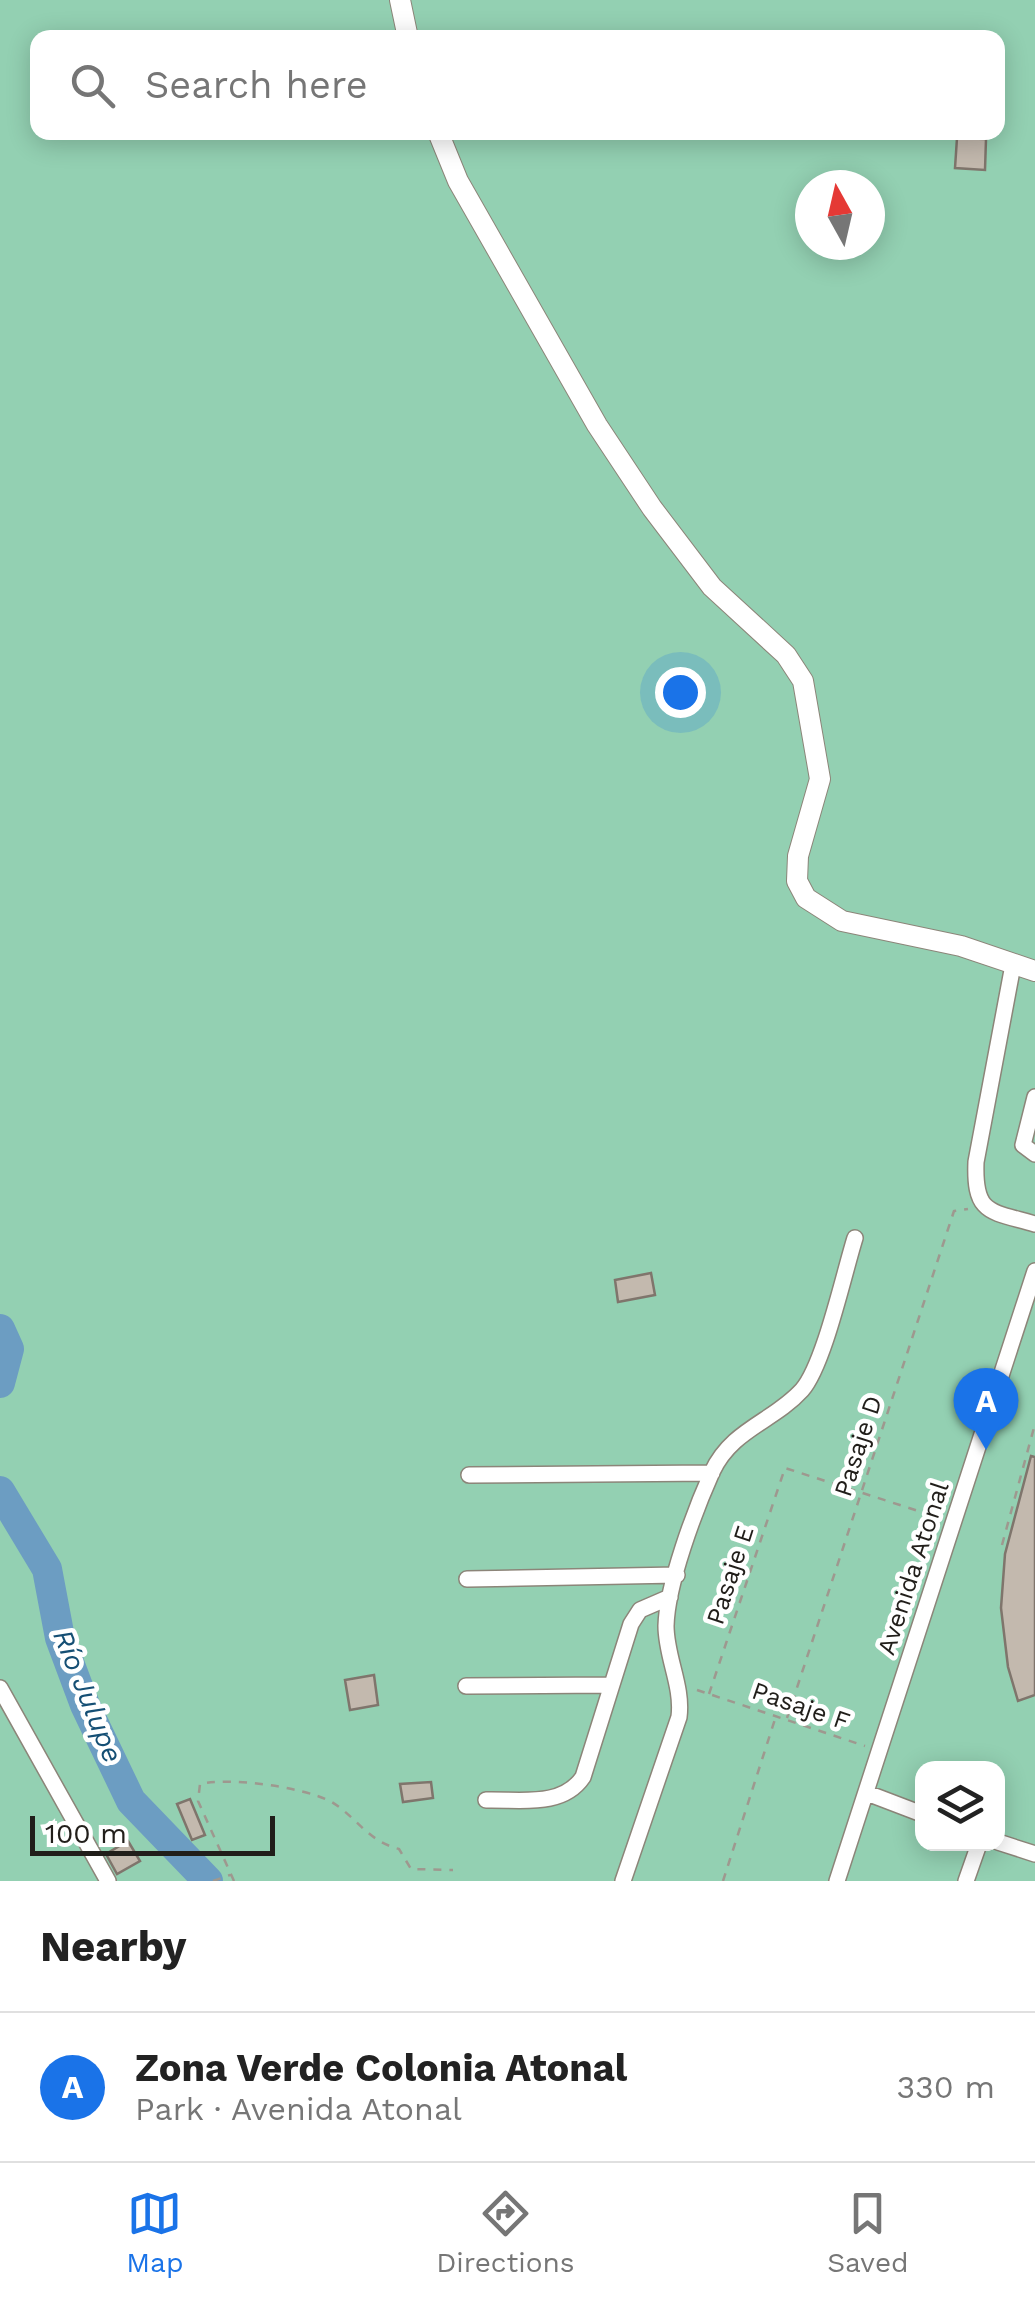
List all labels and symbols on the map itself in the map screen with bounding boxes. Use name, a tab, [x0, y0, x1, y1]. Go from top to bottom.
north arrow	[795, 170, 885, 260]
your location	[655, 667, 706, 718]
pin: A	[954, 1368, 1018, 1450]
street label: Pasaje D	[828, 1392, 888, 1500]
street label: Avenida Atonal	[871, 1477, 955, 1658]
street label: Pasaje E	[700, 1522, 760, 1628]
water label: Río Julupe	[46, 1625, 130, 1767]
street label: Pasaje F	[748, 1676, 854, 1736]
scale bar	[30, 1811, 275, 1856]

